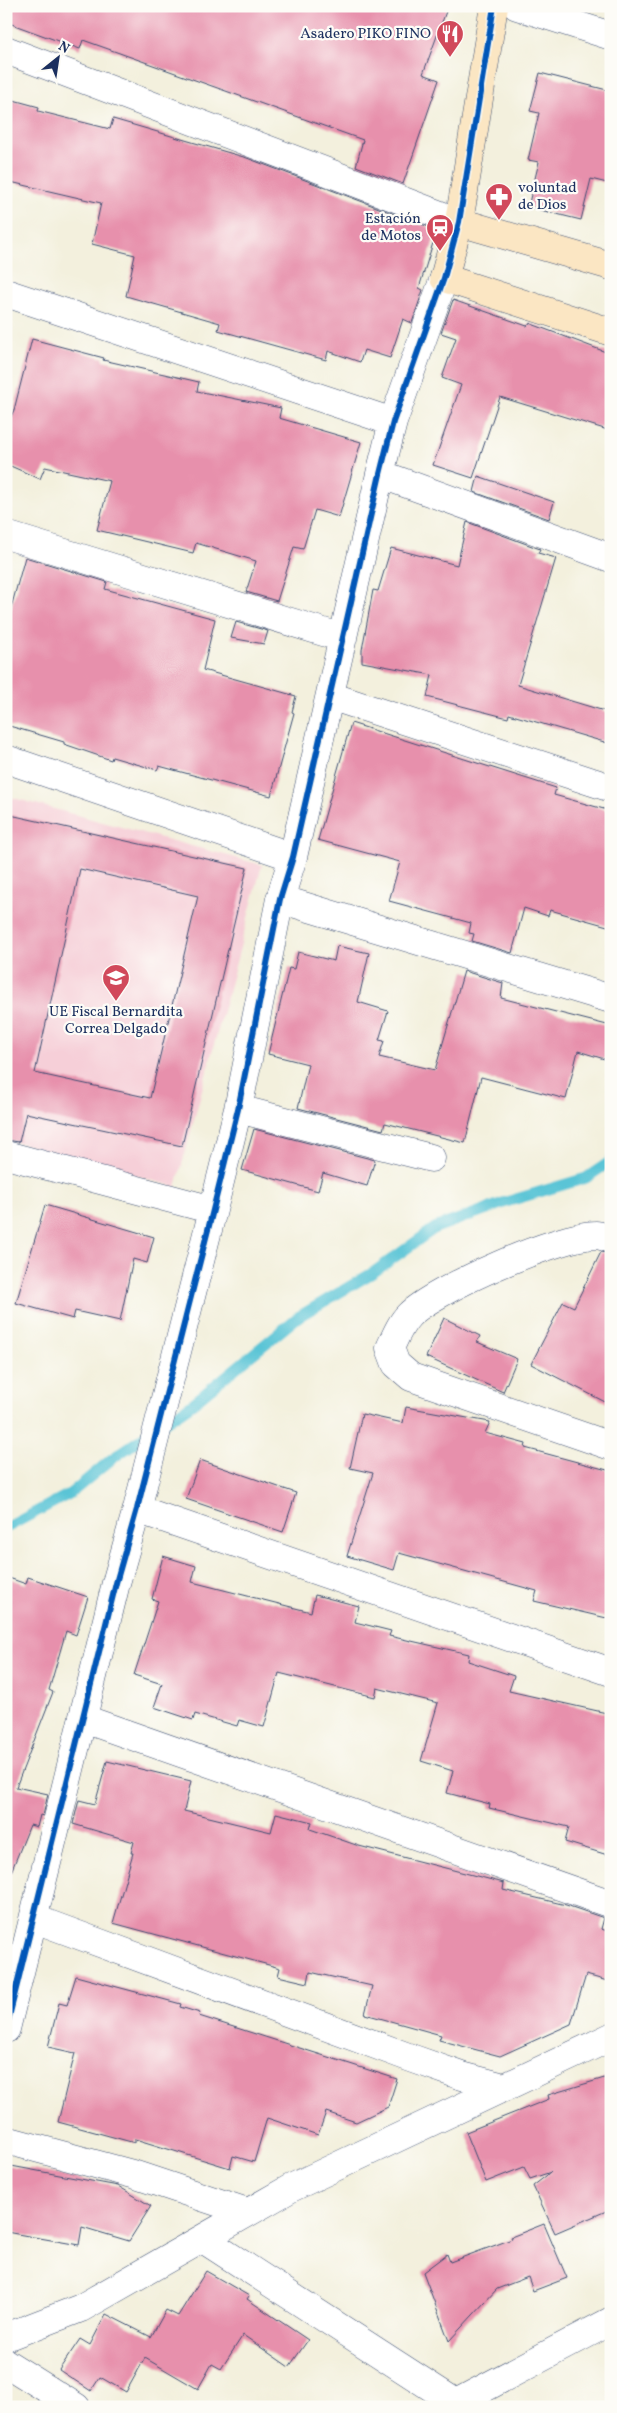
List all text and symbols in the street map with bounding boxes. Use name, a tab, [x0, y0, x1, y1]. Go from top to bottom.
restaurant icon: Asadero PIKO FINO	[435, 19, 465, 58]
place label: Asadero PIKO FINO	[300, 24, 431, 45]
north arrow	[32, 32, 82, 82]
text: N	[55, 37, 73, 59]
place label: voluntad de Dios	[518, 178, 577, 216]
pharmacy icon: voluntad de Dios	[484, 182, 514, 221]
place label: Estación de Motos	[361, 209, 421, 247]
station icon: Estación de Motos	[425, 213, 455, 252]
school or university icon: UE Fiscal Bernardita Correa Delgado	[101, 963, 131, 1002]
place label: UE Fiscal Bernardita Correa Delgado	[49, 1002, 183, 1040]

